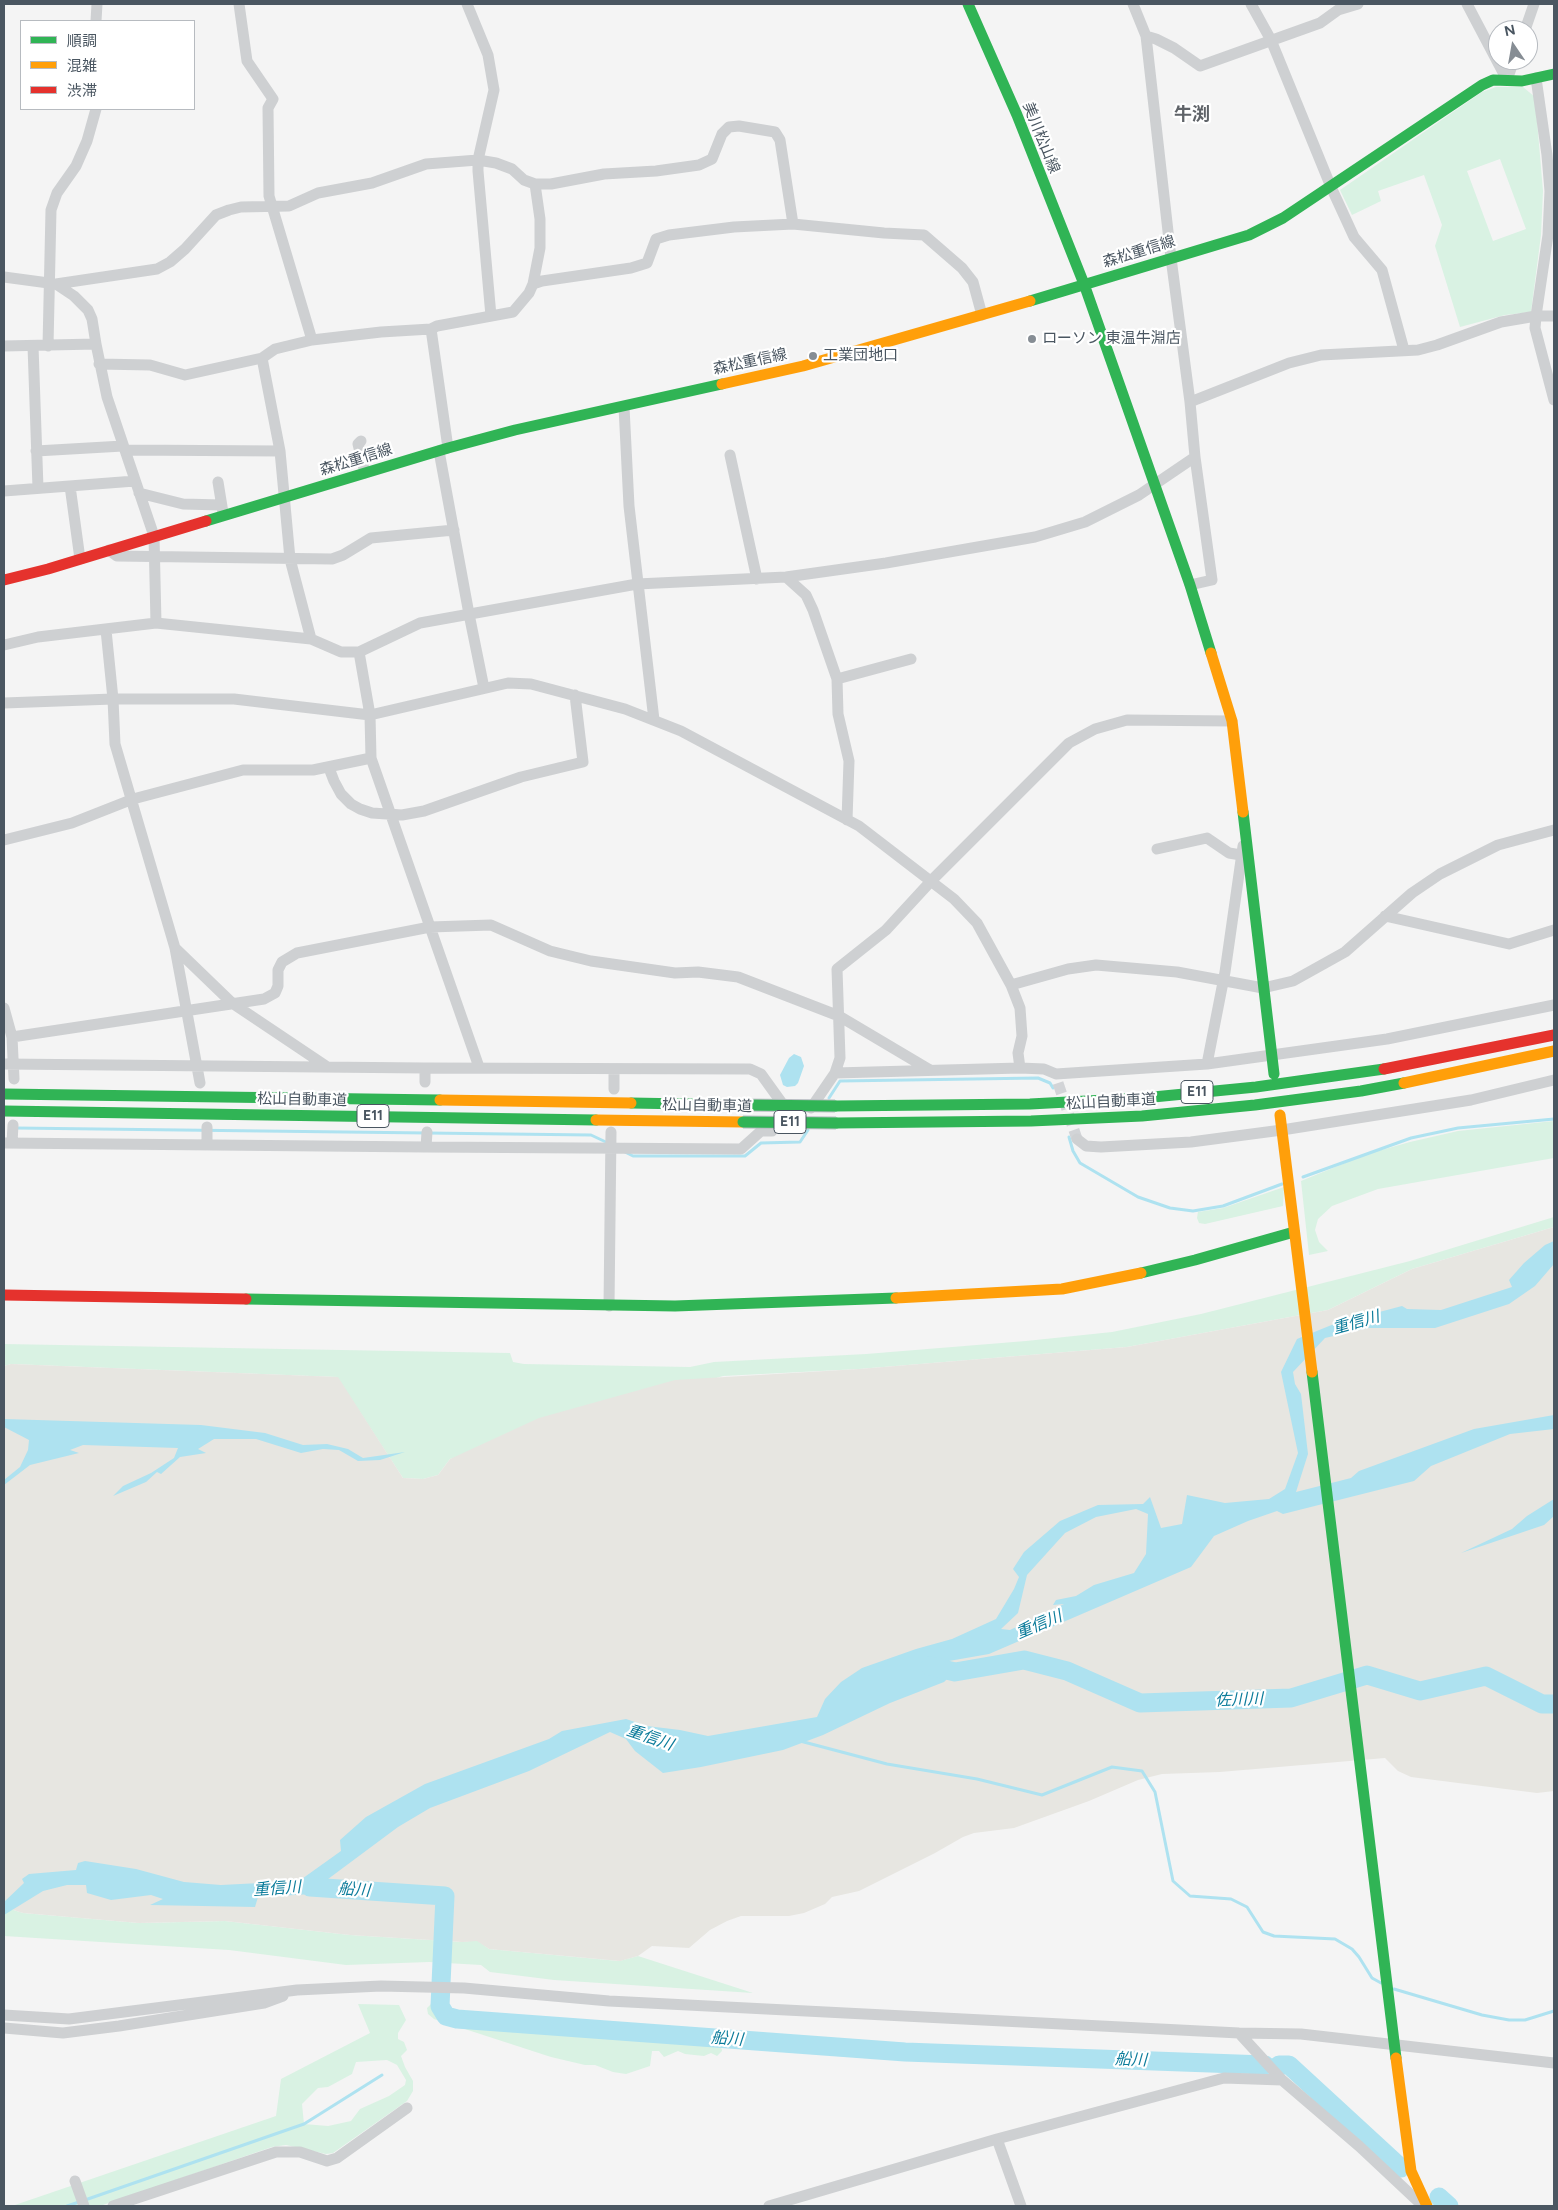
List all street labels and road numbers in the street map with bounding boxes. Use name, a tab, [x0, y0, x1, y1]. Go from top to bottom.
street label: 美川松山線	[1019, 100, 1063, 176]
street label: 森松重信線	[1101, 232, 1177, 272]
street label: 森松重信線	[711, 345, 789, 379]
street label: 森松重信線	[318, 440, 394, 480]
road number: E11	[1181, 1080, 1213, 1104]
street label: 松山自動車道	[257, 1090, 347, 1110]
street label: 松山自動車道	[1066, 1091, 1156, 1113]
street label: 松山自動車道	[662, 1096, 752, 1116]
road number: E11	[357, 1104, 389, 1128]
road number: E11	[774, 1110, 806, 1134]

